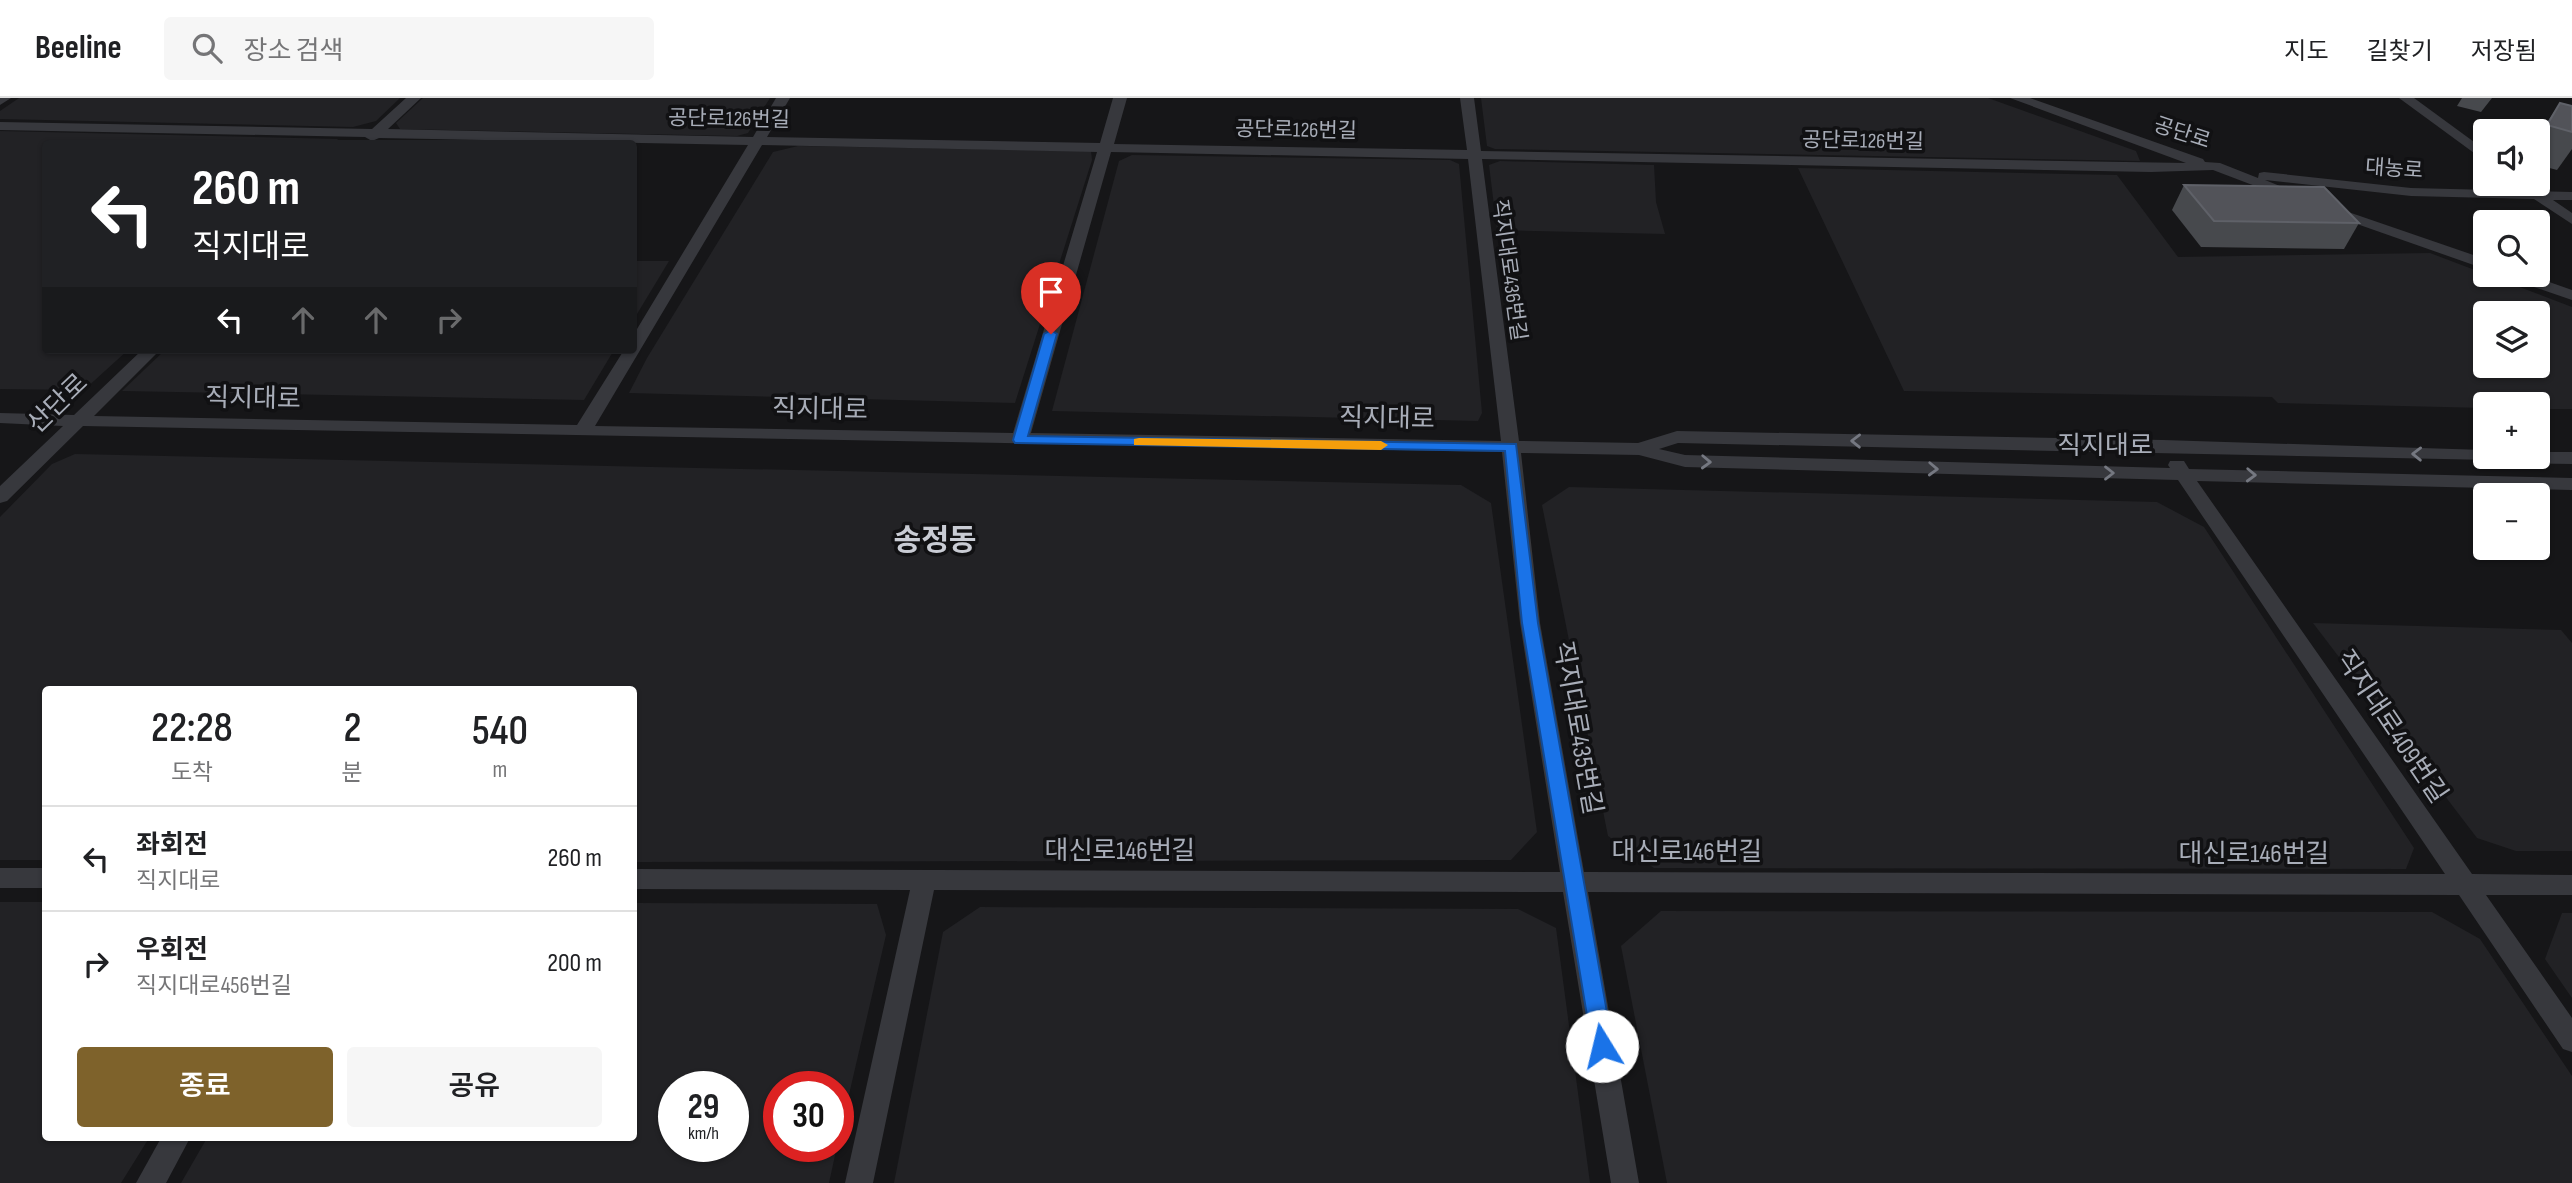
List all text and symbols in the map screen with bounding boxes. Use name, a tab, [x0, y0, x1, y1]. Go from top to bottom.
search box	[164, 17, 654, 80]
text: Beeline	[35, 28, 122, 68]
icon: search	[188, 29, 226, 67]
text: 장소 검색	[244, 36, 343, 67]
text: 지도	[2284, 37, 2329, 66]
text: 길찾기	[2367, 37, 2433, 66]
text: 저장됨	[2471, 37, 2537, 66]
street label: 공단로126번길	[668, 105, 790, 133]
street label: 공단로	[2151, 112, 2213, 154]
street label: 공단로126번길	[1235, 116, 1357, 144]
map controls	[2473, 119, 2550, 560]
button: sound	[2473, 119, 2550, 196]
street label: 공단로126번길	[1802, 127, 1924, 155]
street label: 대농로	[2364, 155, 2424, 183]
text: 260 m	[192, 160, 300, 219]
icon: left	[77, 168, 168, 259]
street label: 직지대로436번길	[1487, 198, 1531, 342]
button: search	[2473, 210, 2550, 287]
text: 직지대로	[192, 228, 310, 267]
pin	[1021, 262, 1081, 334]
icon: arrive	[1032, 273, 1070, 311]
icon: left	[211, 301, 249, 339]
icon: ahead	[284, 301, 322, 339]
icon: ahead	[357, 301, 395, 339]
icon: right	[430, 301, 468, 339]
button: layers	[2473, 301, 2550, 378]
street label: 산단로	[21, 368, 95, 440]
street label: 직지대로	[205, 383, 301, 415]
button: +	[2473, 392, 2550, 469]
street label: 직지대로	[772, 394, 868, 426]
street label: 직지대로	[1339, 403, 1435, 435]
street label: 직지대로	[2057, 431, 2153, 462]
one-way arrow	[1850, 433, 1861, 448]
one-way arrow	[2411, 447, 2422, 462]
one-way arrow	[1700, 454, 1711, 469]
one-way arrow	[1928, 462, 1939, 477]
one-way arrow	[2104, 465, 2115, 480]
one-way arrow	[2246, 467, 2256, 483]
button: −	[2473, 483, 2550, 560]
district label: 송정동	[894, 523, 976, 559]
street label: 직지대로435번길	[1546, 639, 1608, 817]
street label: 직지대로409번길	[2329, 645, 2453, 809]
text: 22:28	[151, 703, 233, 754]
text: 2	[343, 703, 361, 754]
text: 540	[472, 706, 528, 757]
text: m	[493, 756, 507, 784]
text: 도착	[171, 759, 213, 787]
text: 분	[342, 759, 363, 787]
text: 좌회전	[136, 830, 208, 861]
street label: 대신로146번길	[1045, 836, 1195, 867]
street label: 대신로146번길	[1612, 837, 1762, 868]
street label: 대신로146번길	[2179, 839, 2329, 870]
icon: left	[77, 840, 115, 878]
text: 260 m	[547, 843, 602, 874]
text: 직지대로	[136, 867, 221, 895]
text: 우회전	[136, 935, 208, 966]
icon: right	[77, 945, 115, 983]
text: 200 m	[547, 948, 602, 979]
text: 직지대로456번길	[136, 972, 292, 1000]
position arrow	[1565, 1009, 1639, 1083]
button: 종료	[77, 1047, 333, 1127]
button: 공유	[347, 1047, 602, 1127]
speed limit sign: 30	[763, 1071, 854, 1162]
text: 29	[688, 1086, 719, 1129]
text: km/h	[688, 1123, 719, 1144]

